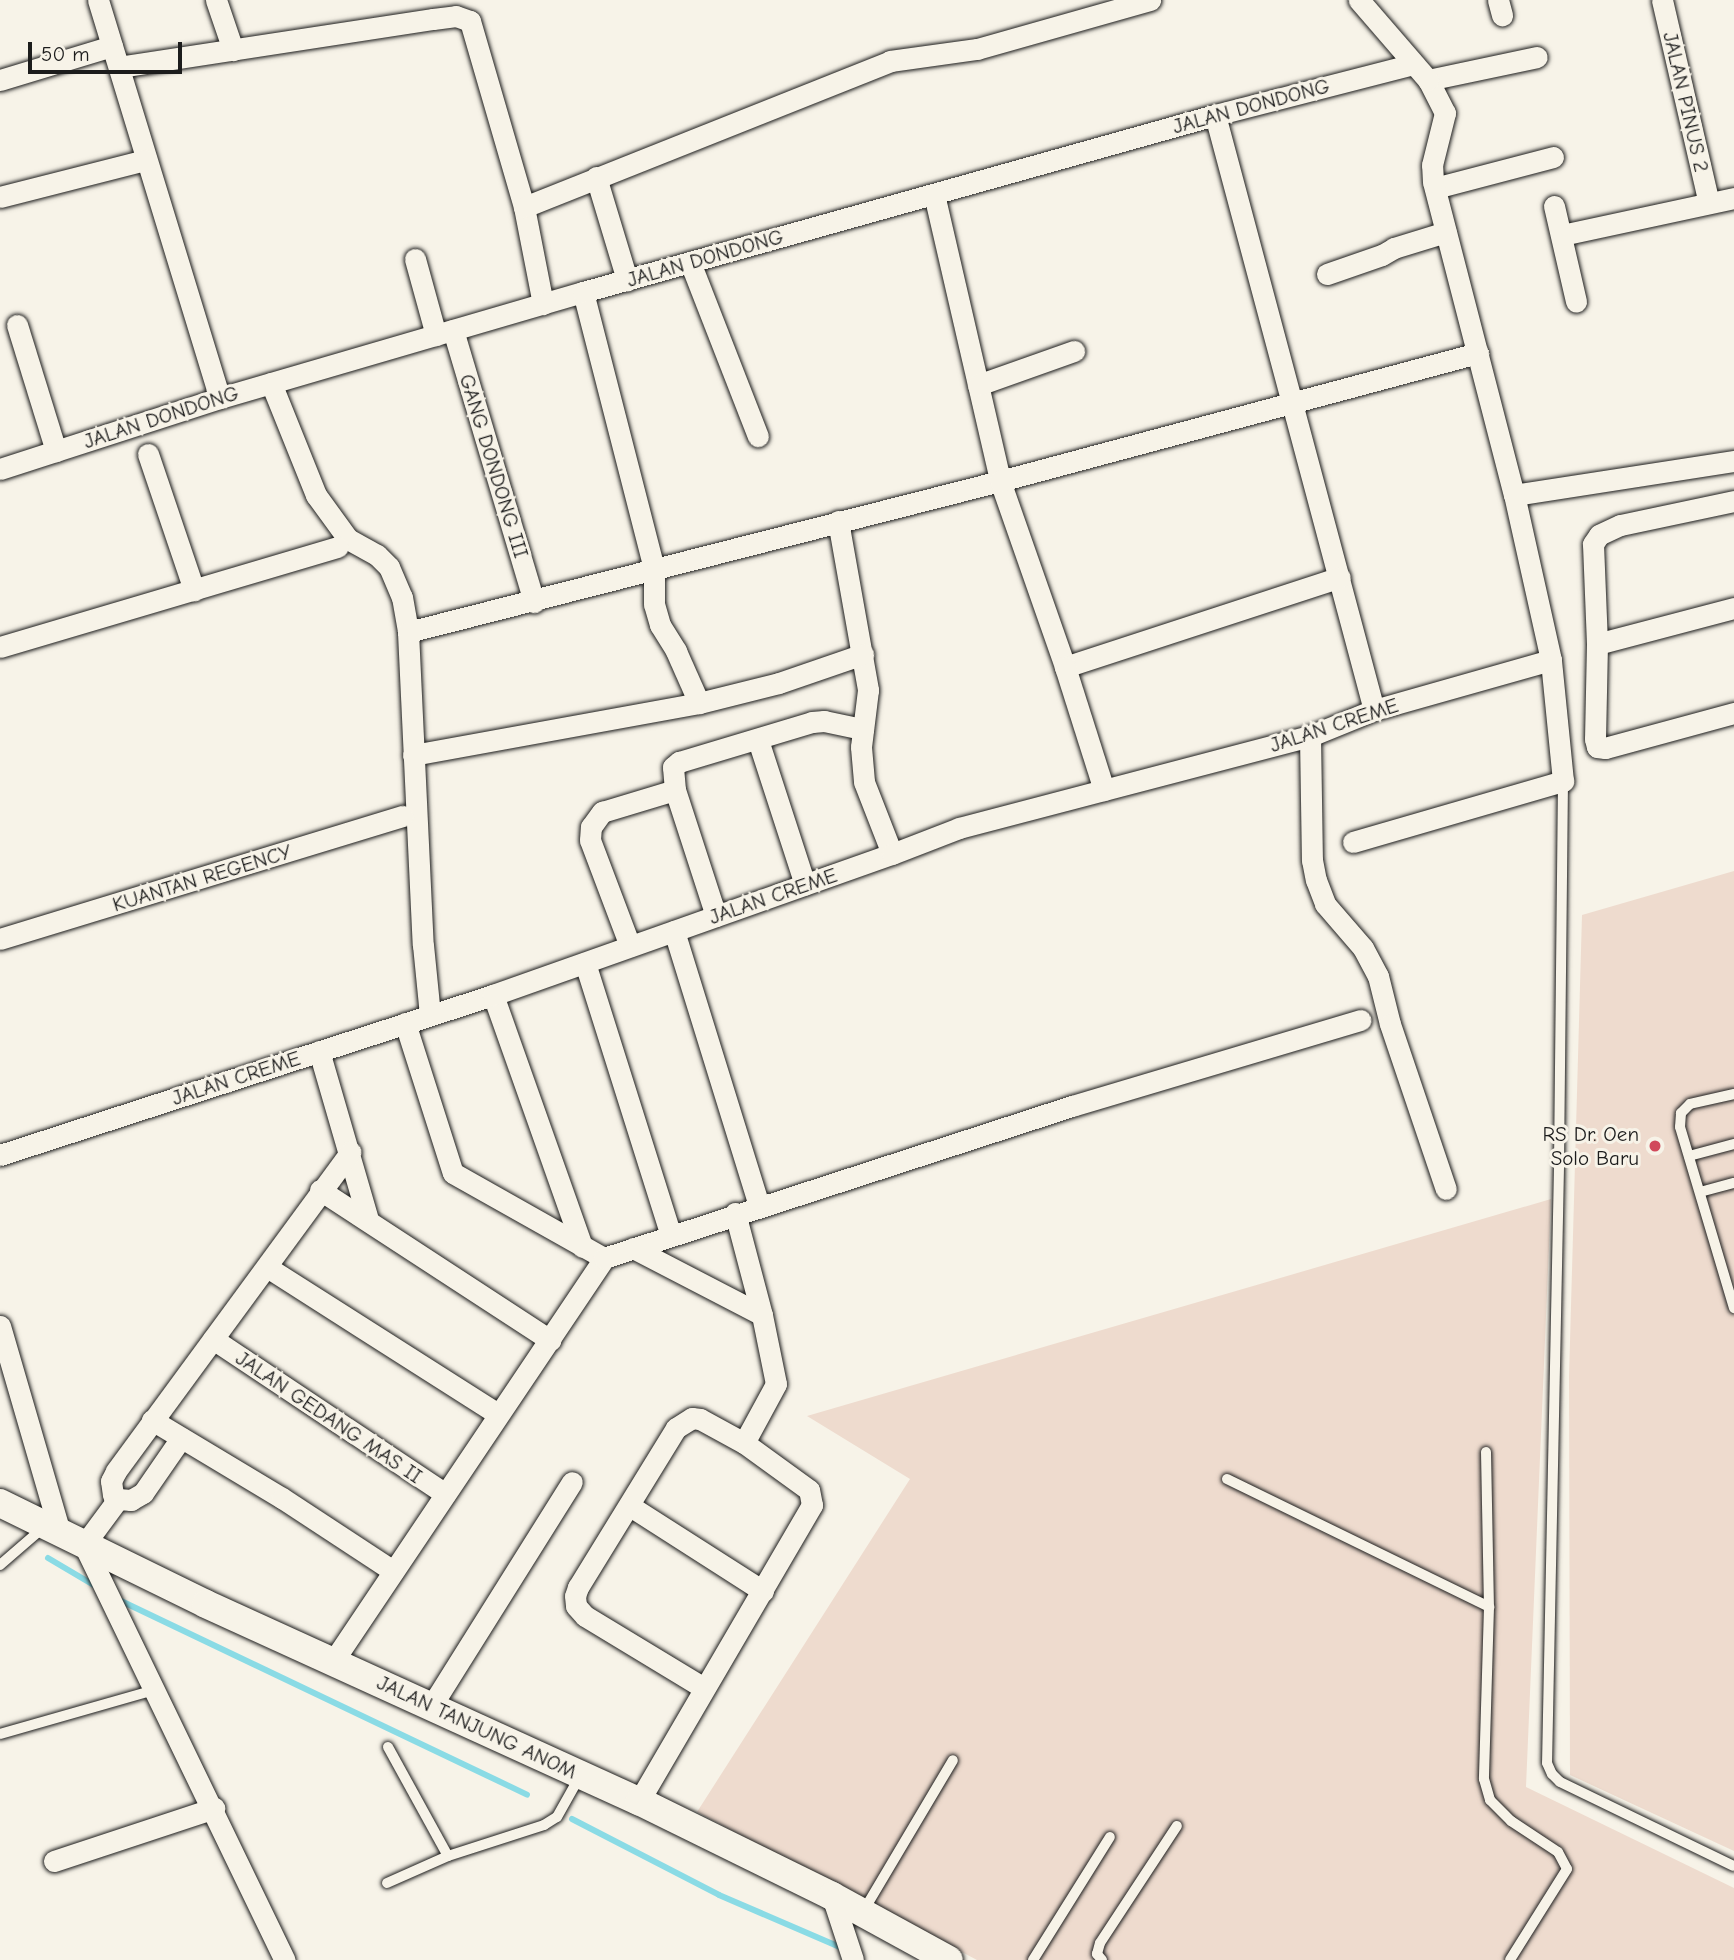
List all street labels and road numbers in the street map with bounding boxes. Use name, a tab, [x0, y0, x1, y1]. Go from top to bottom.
street label: JALAN PINUS 2	[1658, 29, 1714, 175]
street label: JALAN DONDONG	[1170, 73, 1332, 139]
street label: JALAN DONDONG	[624, 224, 786, 292]
street label: GANG DONDONG III	[454, 371, 534, 561]
street label: JALAN DONDONG	[80, 380, 242, 454]
street label: JALAN CREME	[1267, 692, 1401, 758]
street label: KUANTAN REGENCY	[109, 839, 295, 917]
street label: JALAN CREME	[706, 862, 840, 930]
street label: JALAN CREME	[169, 1045, 303, 1111]
street label: JALAN GEDANG MAS II	[231, 1345, 427, 1489]
street label: JALAN TANJUNG ANOM	[373, 1670, 581, 1784]

